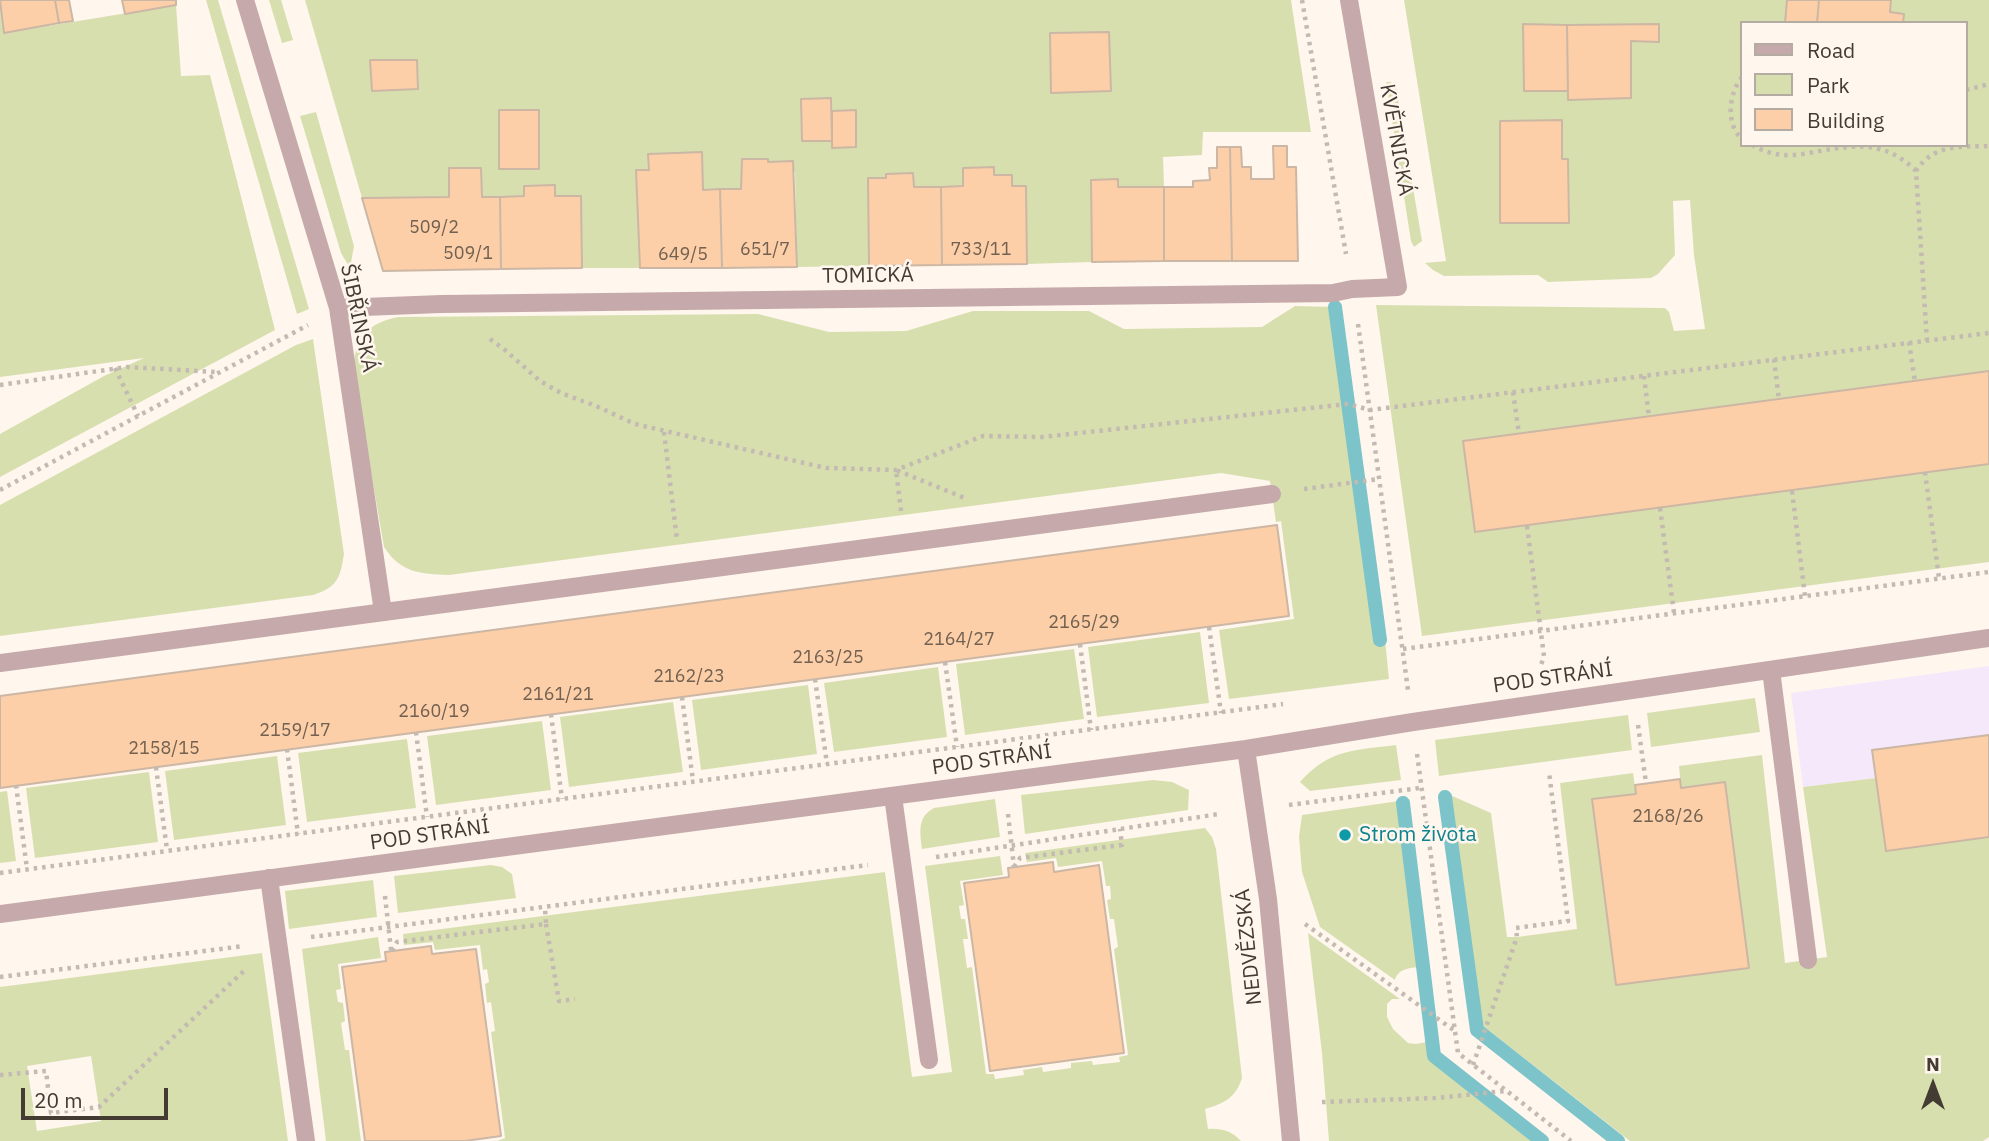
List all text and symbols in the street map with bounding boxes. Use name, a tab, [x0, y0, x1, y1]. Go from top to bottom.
legend	[1741, 21, 1968, 147]
text: Road	[1807, 36, 1855, 64]
text: Park	[1807, 71, 1850, 99]
street label: KVĚTNICKÁ	[1374, 82, 1418, 198]
text: Building	[1807, 106, 1884, 134]
house number: 509/2	[409, 217, 459, 239]
house number: 651/7	[740, 239, 790, 261]
house number: 733/11	[951, 239, 1011, 261]
house number: 509/1	[443, 243, 493, 265]
house number: 649/5	[658, 244, 708, 266]
street label: ŠIBŘINSKÁ	[334, 262, 382, 374]
street label: TOMICKÁ	[822, 263, 914, 289]
house number: 2165/29	[1048, 612, 1120, 634]
house number: 2164/27	[923, 629, 995, 651]
house number: 2163/25	[792, 647, 864, 669]
street label: POD STRÁNÍ	[1491, 657, 1615, 699]
house number: 2162/23	[653, 666, 725, 688]
house number: 2161/21	[522, 684, 594, 706]
house number: 2160/19	[398, 701, 470, 723]
house number: 2159/17	[259, 720, 331, 742]
house number: 2158/15	[128, 738, 200, 760]
street label: POD STRÁNÍ	[930, 739, 1054, 781]
house number: 2168/26	[1632, 806, 1704, 828]
street label: POD STRÁNÍ	[368, 814, 492, 856]
place label: Strom života	[1359, 822, 1477, 848]
marker: Strom života	[1337, 827, 1353, 843]
street label: NEDVĚZSKÁ	[1230, 887, 1268, 1007]
north arrow	[1898, 1050, 1968, 1120]
text: N	[1926, 1052, 1940, 1076]
scale bar	[24, 1074, 172, 1118]
text: 20 m	[34, 1086, 83, 1114]

